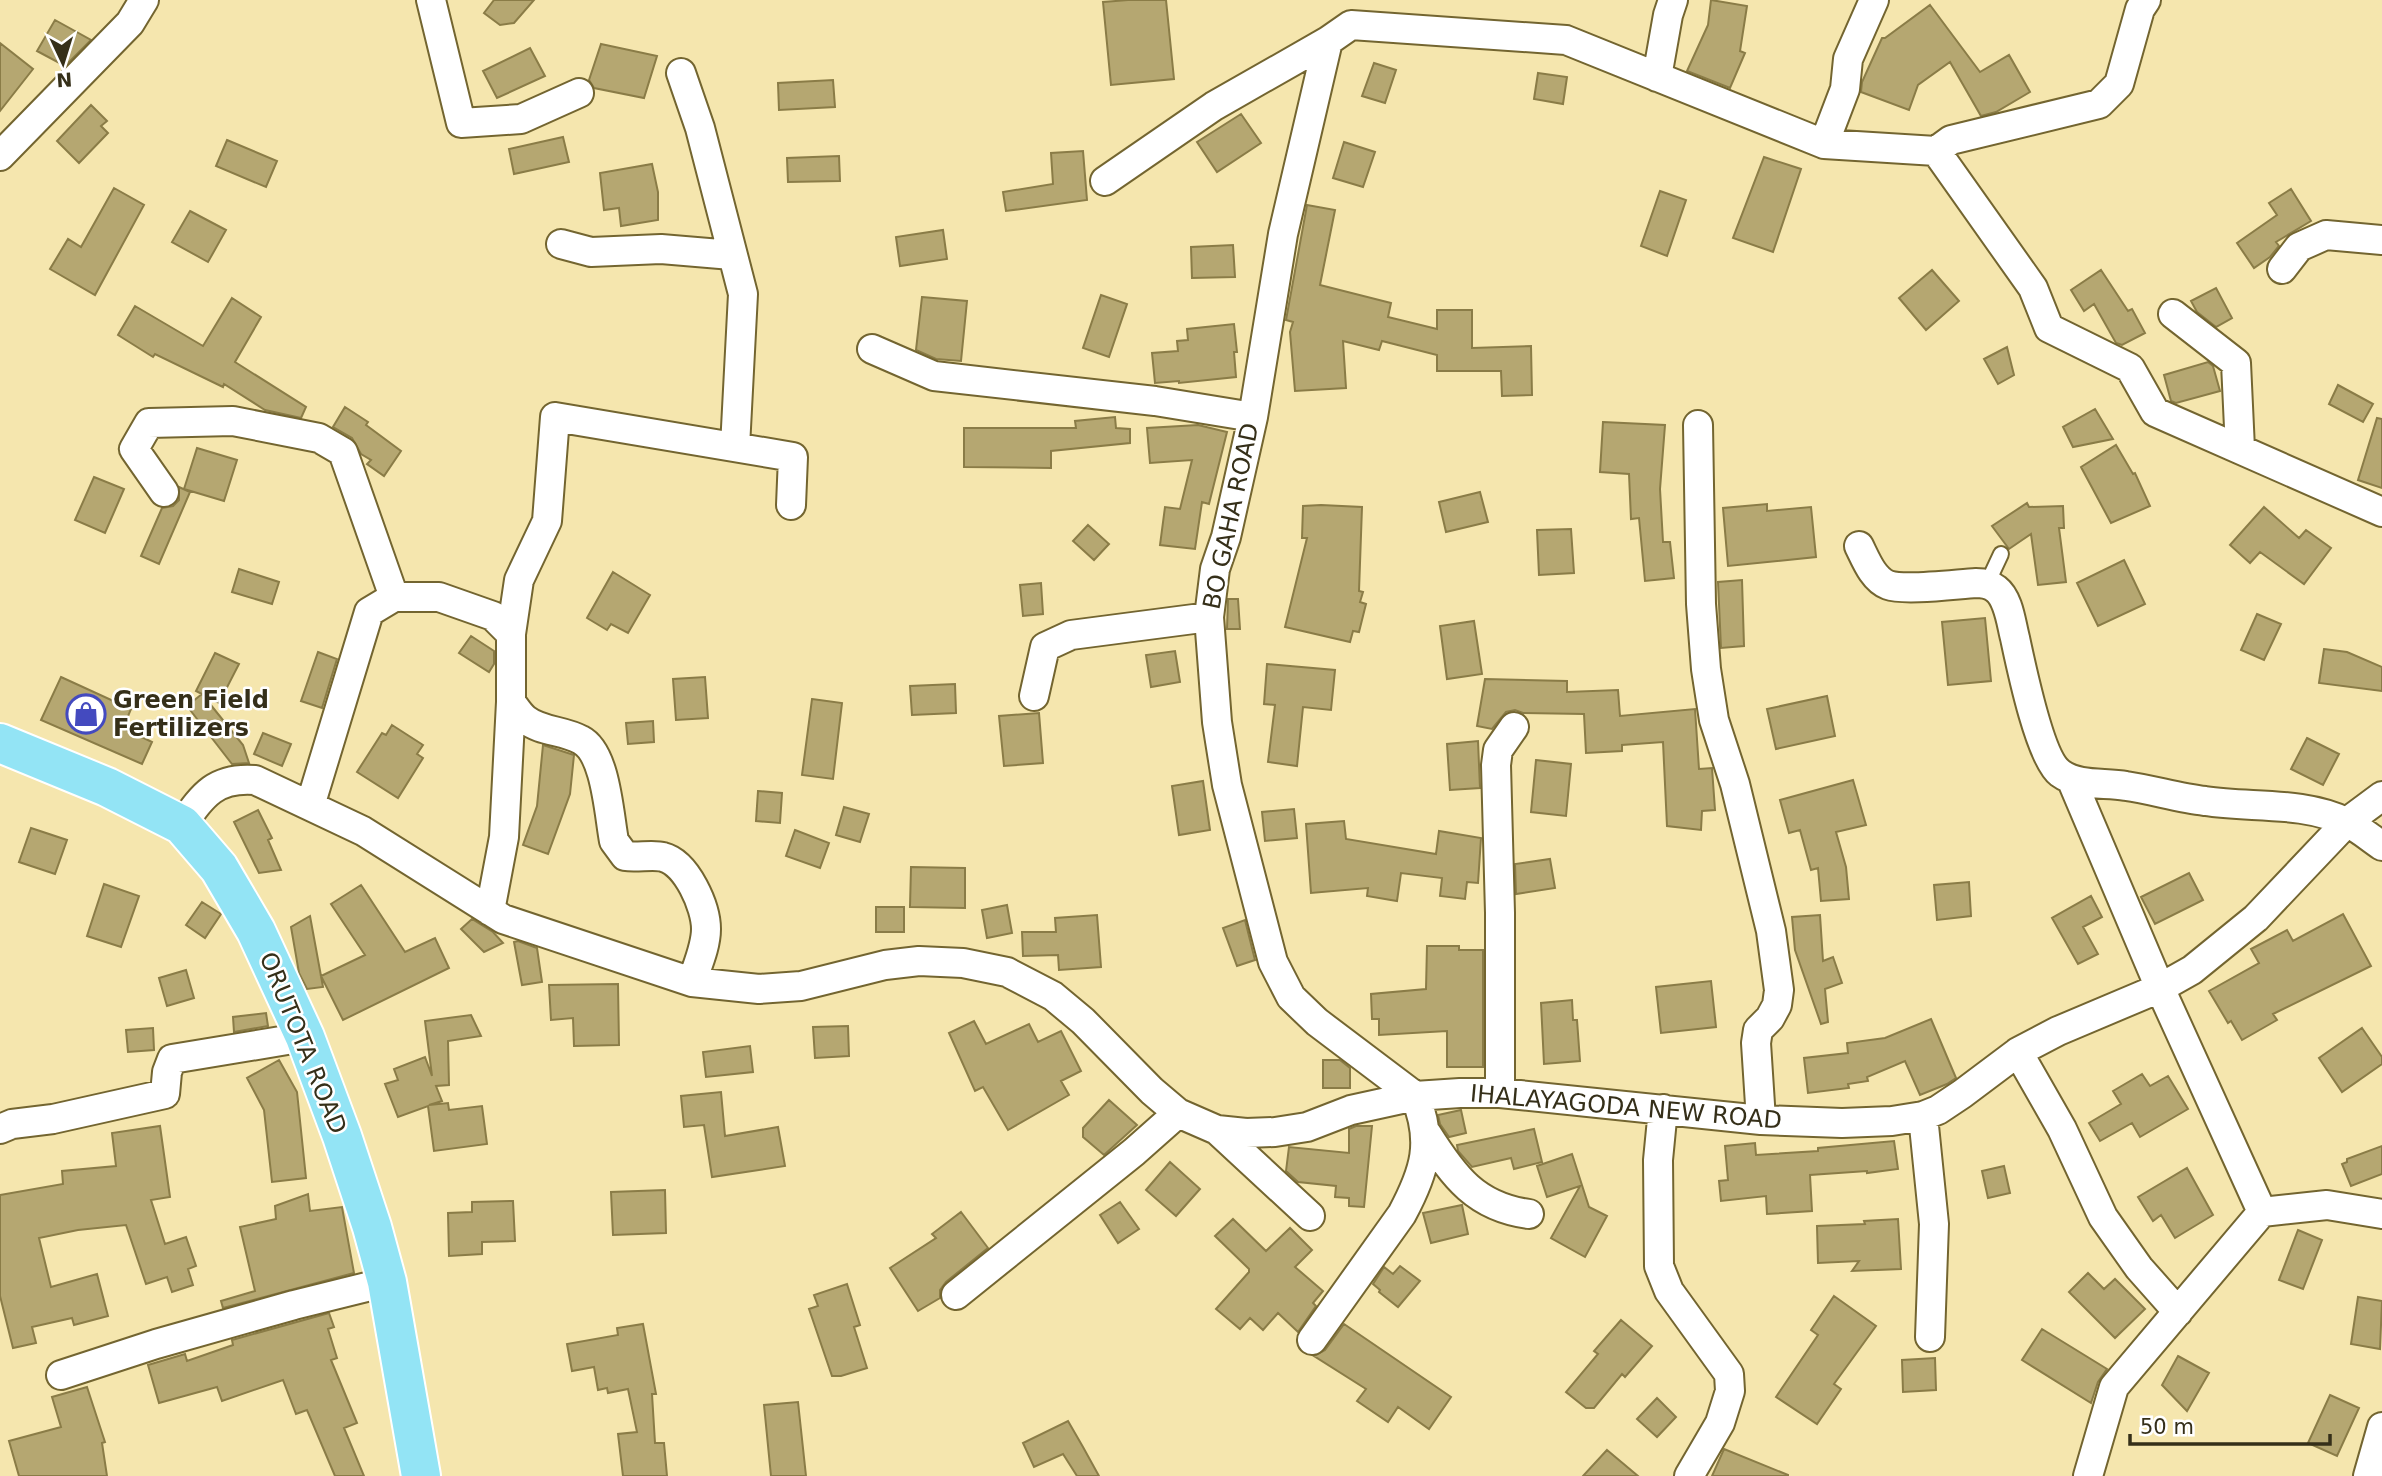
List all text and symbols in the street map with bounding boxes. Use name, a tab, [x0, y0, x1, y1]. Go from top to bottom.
north arrow	[28, 28, 98, 98]
text: N	[55, 68, 73, 91]
street label: BO GAHA ROAD	[1198, 420, 1264, 612]
place label: Green Field Fertilizers	[113, 686, 269, 742]
shop icon: Green Field Fertilizers	[65, 693, 107, 735]
street label: ORUTOTA ROAD	[254, 948, 352, 1138]
street label: IHALAYAGODA NEW ROAD	[1469, 1079, 1783, 1135]
scale bar	[2130, 1402, 2330, 1446]
text: 50 m	[2140, 1415, 2194, 1439]

